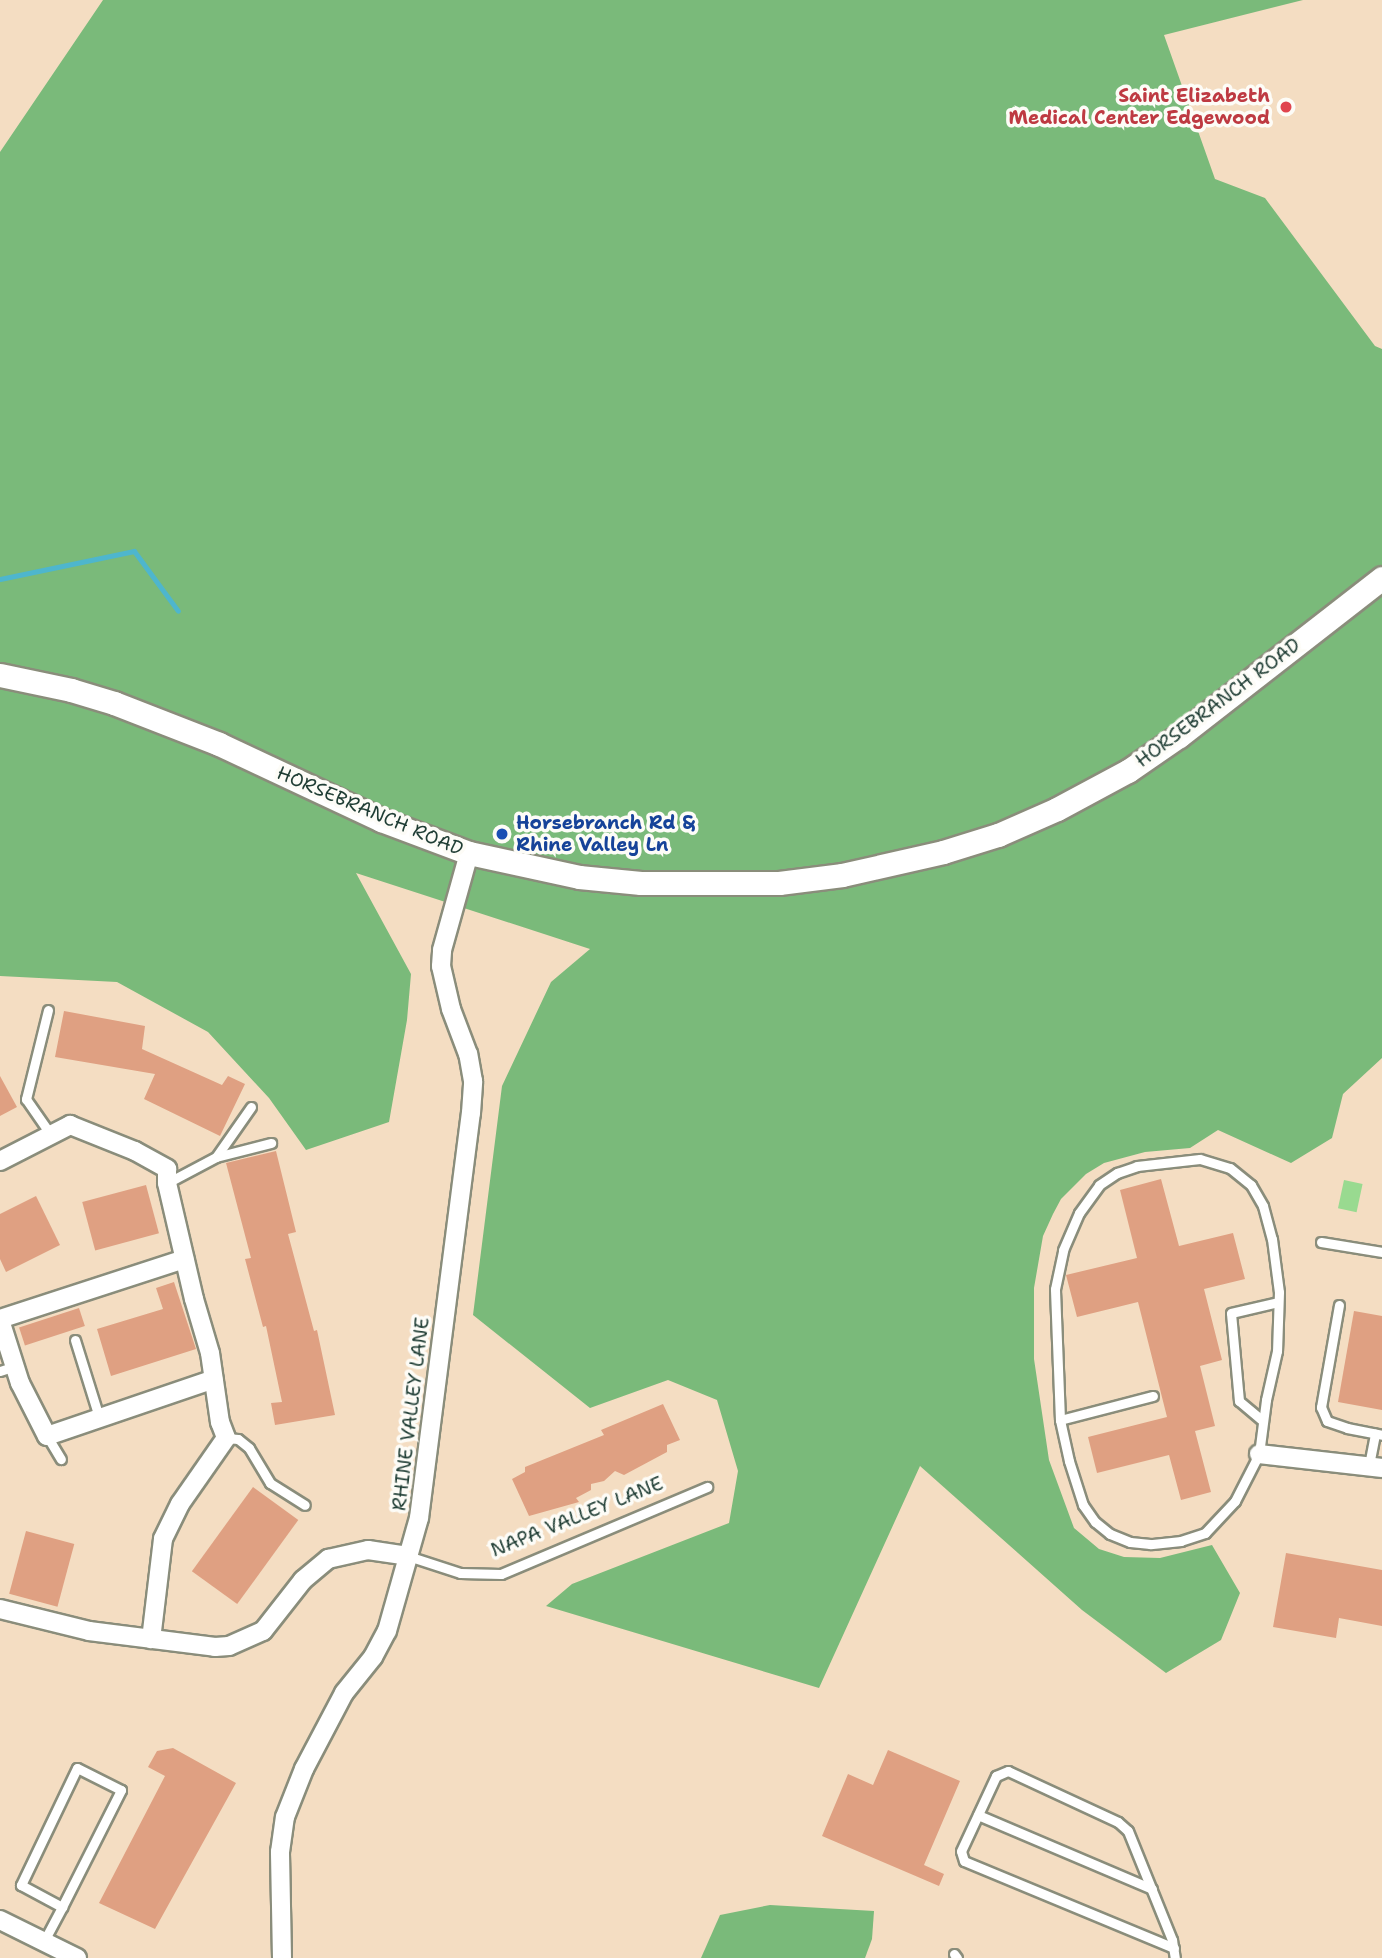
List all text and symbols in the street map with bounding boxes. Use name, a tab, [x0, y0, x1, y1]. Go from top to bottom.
place label: Saint Elizabeth Medical Center Edgewood	[1009, 85, 1270, 129]
marker: Saint Elizabeth Medical Center Edgewood	[1276, 97, 1296, 117]
street label: HORSEBRANCH ROAD	[1131, 634, 1305, 772]
street label: HORSEBRANCH ROAD	[273, 761, 467, 861]
place label: Horsebranch Rd & Rhine Valley Ln	[516, 812, 695, 856]
marker: Horsebranch Rd & Rhine Valley Ln	[494, 826, 510, 842]
street label: RHINE VALLEY LANE	[388, 1316, 434, 1512]
street label: NAPA VALLEY LANE	[488, 1472, 666, 1562]

